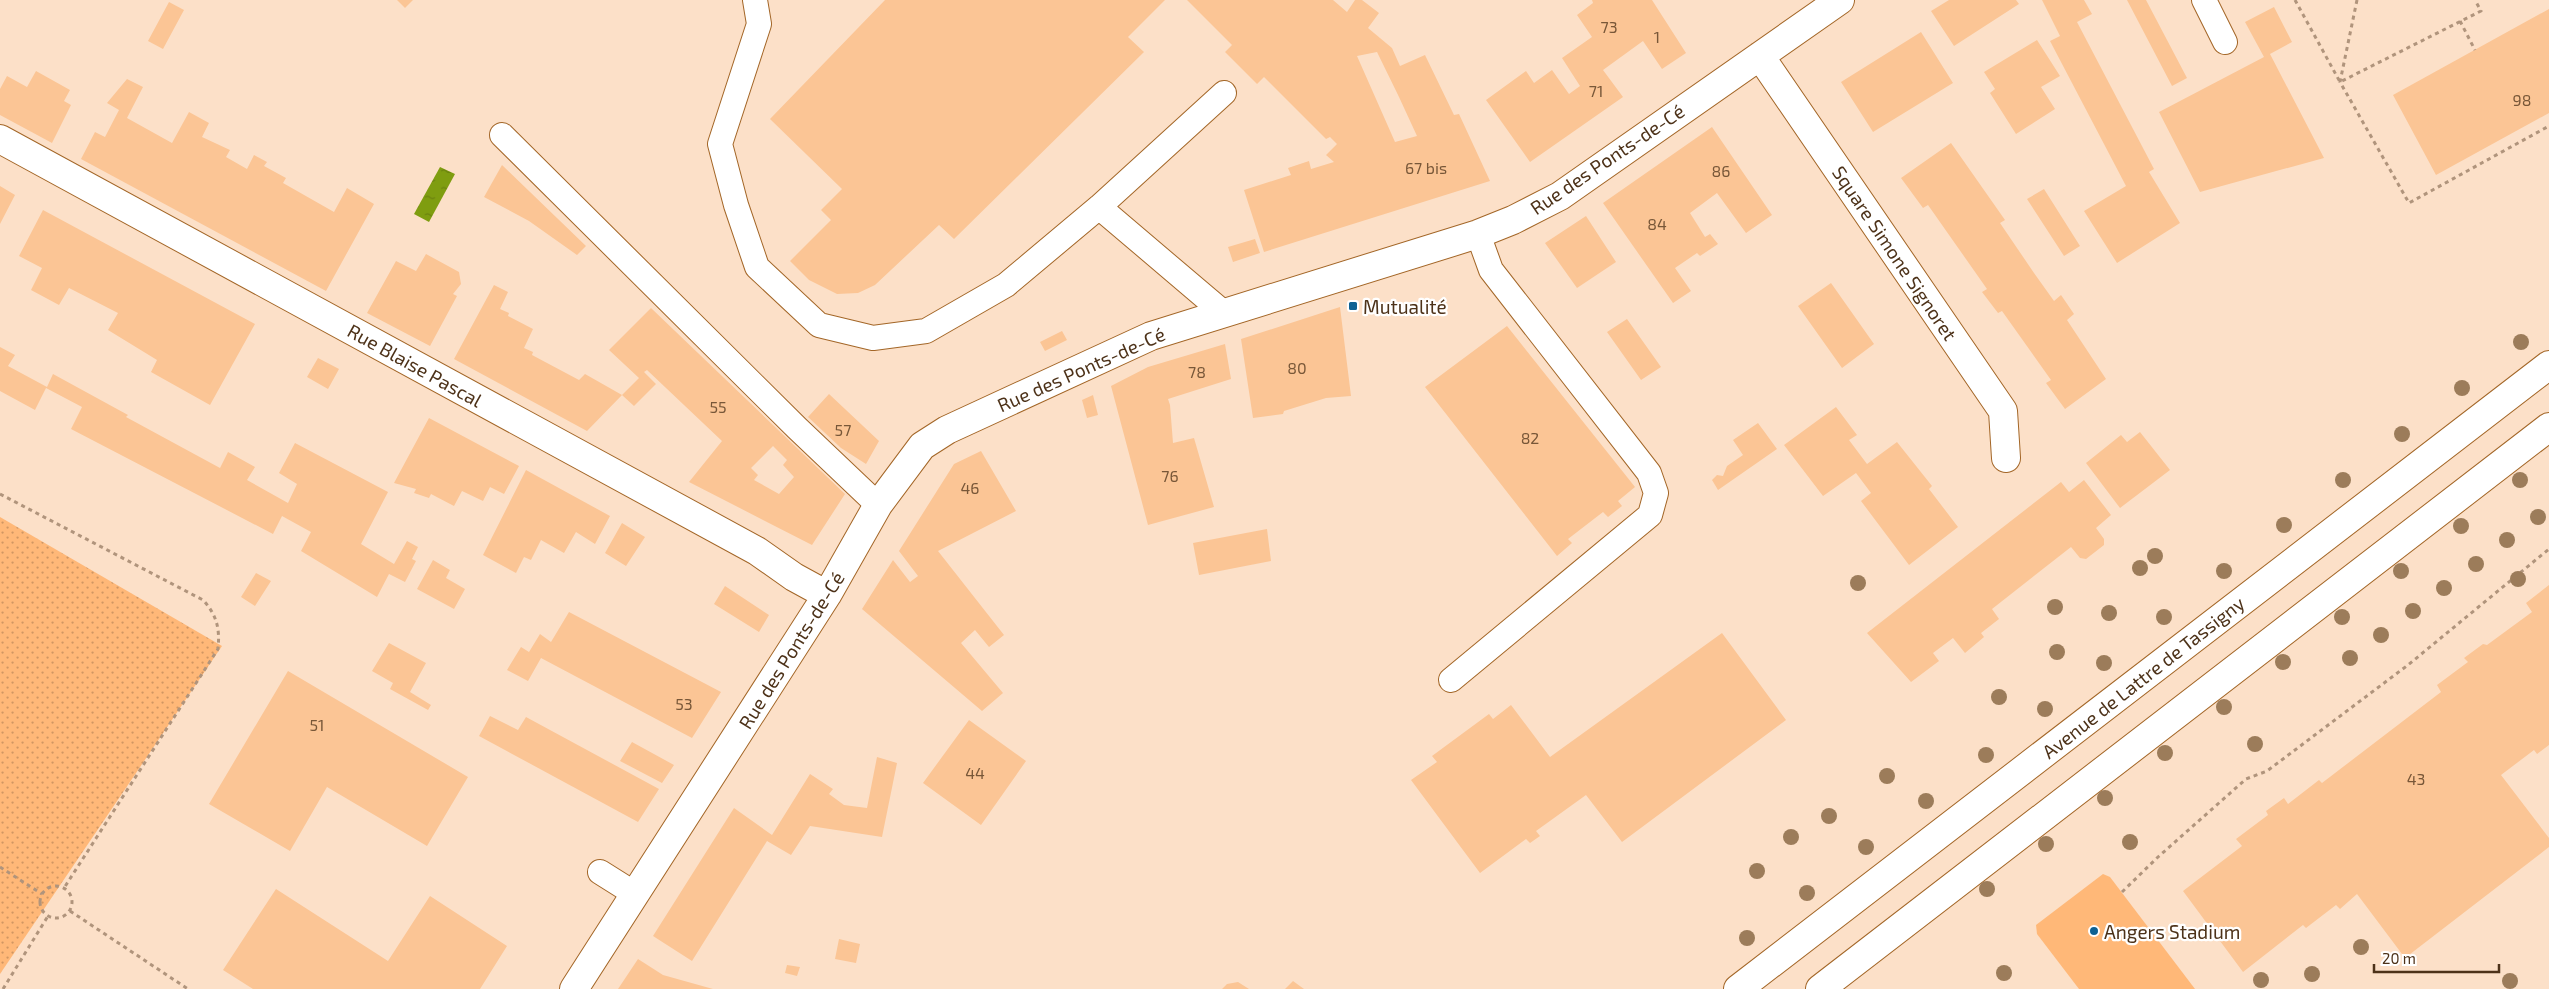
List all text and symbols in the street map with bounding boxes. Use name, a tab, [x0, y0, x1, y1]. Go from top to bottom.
house number: 73	[1600, 17, 1618, 36]
house number: 1	[1654, 27, 1660, 46]
house number: 71	[1589, 81, 1603, 100]
house number: 98	[2513, 90, 2531, 109]
street label: Rue des Ponts-de-Cé	[1526, 99, 1688, 219]
house number: 67 bis	[1405, 158, 1447, 177]
house number: 86	[1712, 161, 1730, 180]
street label: Square Simone Signoret	[1828, 161, 1962, 345]
house number: 84	[1647, 214, 1667, 233]
place label: Mutualité	[1363, 295, 1447, 318]
marker: Mutualité	[1347, 300, 1359, 312]
street label: Rue Blaise Pascal	[344, 319, 487, 412]
street label: Rue des Ponts-de-Cé	[994, 322, 1168, 416]
house number: 80	[1287, 358, 1307, 377]
house number: 78	[1188, 362, 1206, 381]
house number: 55	[709, 397, 727, 416]
house number: 57	[835, 420, 851, 439]
house number: 82	[1521, 428, 1539, 447]
house number: 76	[1161, 466, 1179, 485]
house number: 46	[961, 478, 980, 497]
street label: Rue des Ponts-de-Cé	[733, 567, 849, 733]
street label: Avenue de Lattre de Tassigny	[2037, 591, 2249, 763]
house number: 53	[675, 694, 693, 713]
house number: 51	[310, 715, 324, 734]
house number: 44	[965, 763, 985, 782]
house number: 43	[2407, 769, 2425, 788]
place label: Angers Stadium	[2104, 920, 2240, 943]
marker: Angers Stadium	[2088, 925, 2100, 937]
scale bar	[2374, 942, 2499, 974]
text: 20 m	[2382, 949, 2416, 967]

